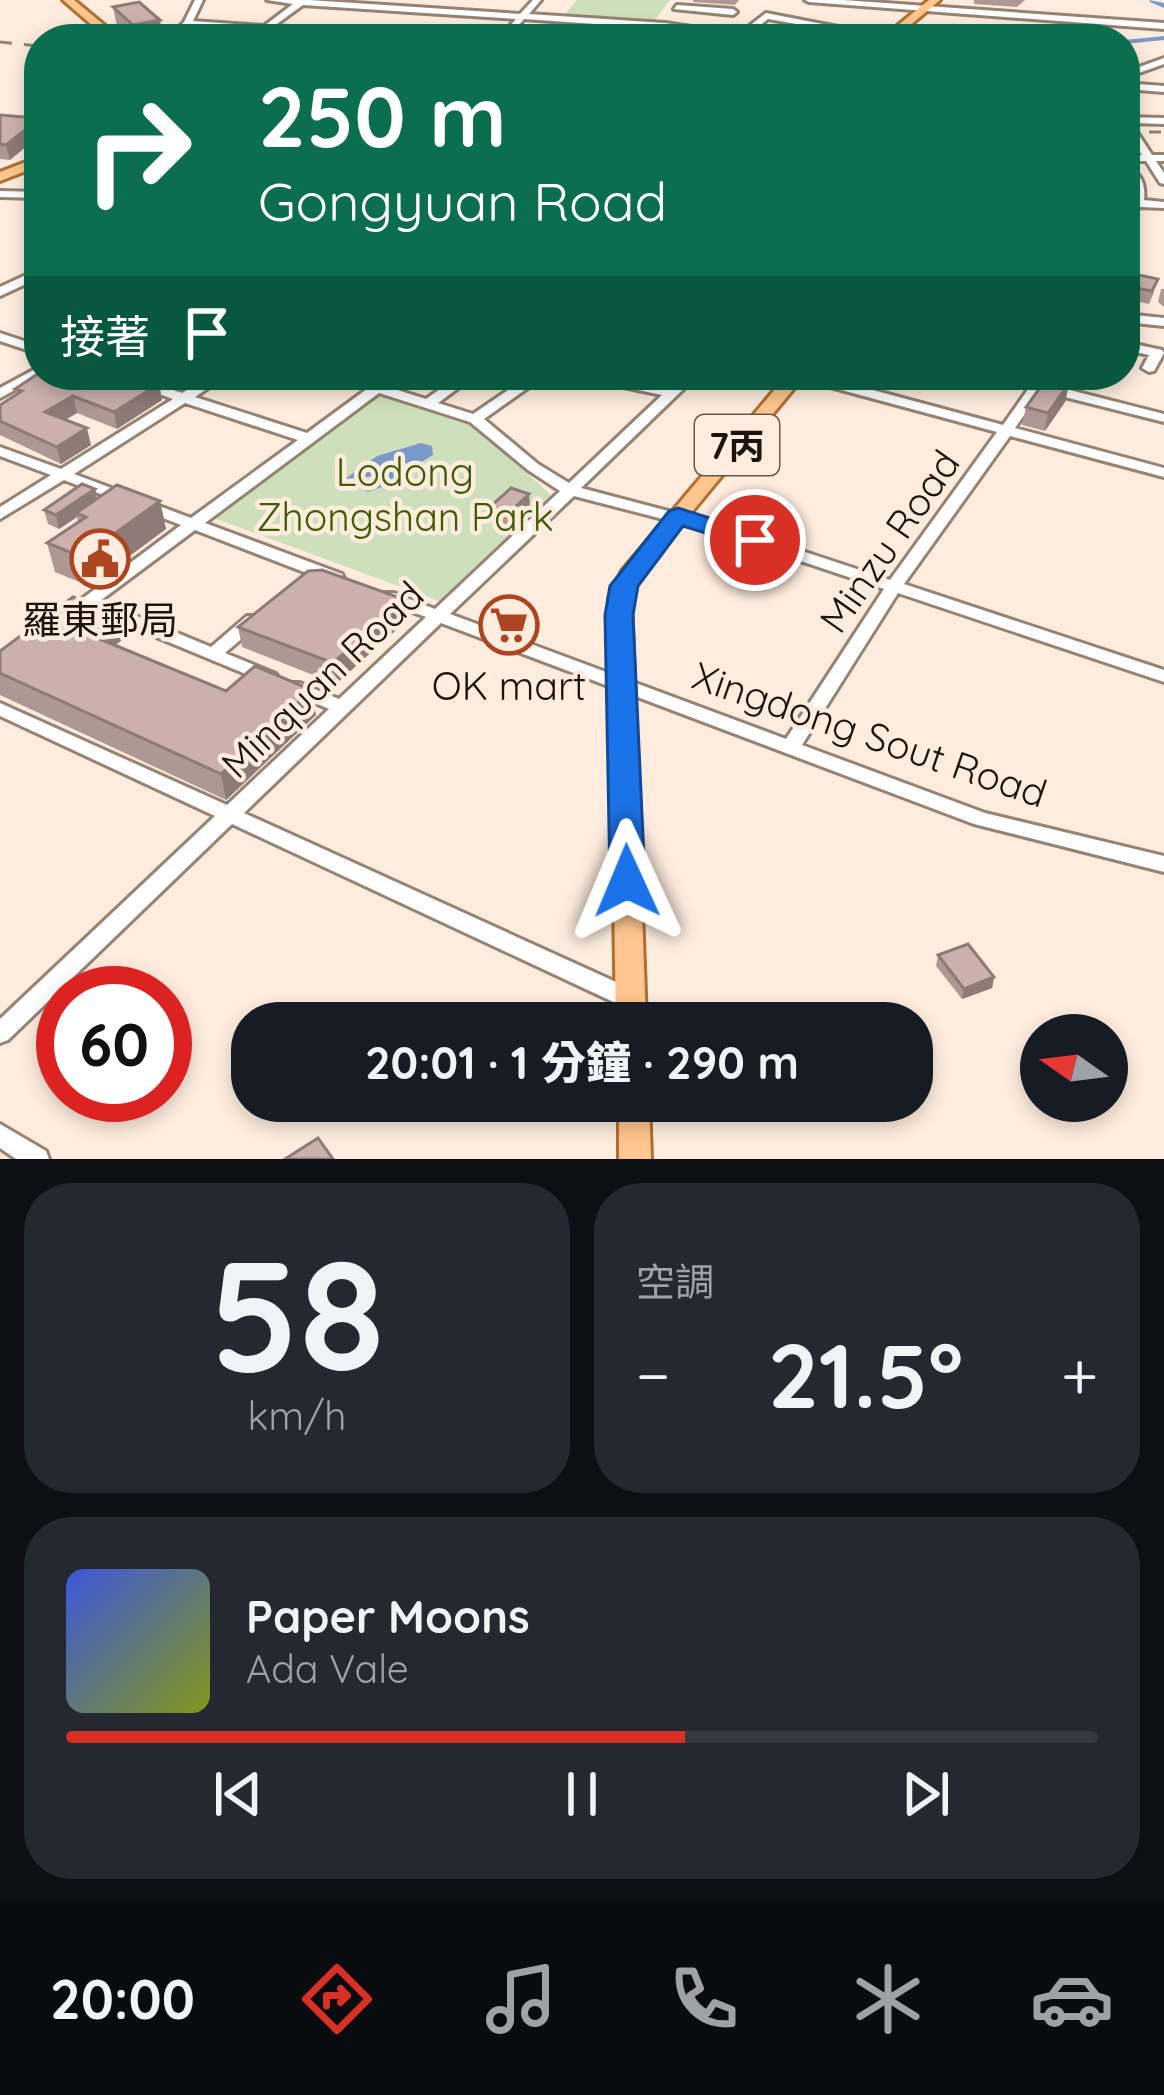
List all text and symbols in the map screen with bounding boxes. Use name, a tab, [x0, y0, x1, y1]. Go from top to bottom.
text: 250 m	[258, 63, 507, 168]
icon: right	[60, 72, 216, 228]
text: Gongyuan Road	[258, 167, 667, 235]
icon: arrive	[174, 300, 240, 366]
text: 接著	[60, 308, 150, 364]
road number: 7丙	[695, 415, 779, 475]
street label: Minzu Road	[808, 440, 970, 642]
park label: Lodong Zhongshan Park	[256, 447, 554, 541]
pin	[704, 489, 806, 591]
icon: arrive	[722, 507, 788, 573]
public building icon: 羅東郵局	[69, 528, 131, 590]
street label: Minquan Road	[211, 570, 433, 788]
supermarket icon: OK mart	[478, 594, 540, 656]
place label: 羅東郵局	[22, 595, 178, 644]
street label: Xingdong Sout Road	[687, 650, 1053, 818]
place label: OK mart	[432, 661, 586, 710]
position arrow	[564, 818, 690, 944]
speed limit sign: 60	[36, 966, 192, 1122]
north arrow	[1020, 1014, 1128, 1122]
map controls	[1020, 1014, 1128, 1122]
text: 20:01 · 1 分鐘 · 290 m	[365, 1034, 799, 1090]
text: 58	[209, 1215, 385, 1410]
text: 空調	[636, 1257, 714, 1306]
text: 21.5°	[768, 1318, 963, 1431]
text: −	[636, 1333, 670, 1416]
text: +	[1061, 1333, 1098, 1416]
text: km/h	[248, 1391, 346, 1440]
text: Paper Moons	[246, 1588, 530, 1644]
text: Ada Vale	[246, 1644, 409, 1693]
icon: previous	[205, 1761, 271, 1827]
icon: pause	[549, 1761, 615, 1827]
icon: next	[893, 1761, 959, 1827]
icon: directions	[295, 1957, 379, 2041]
icon: music	[479, 1957, 563, 2041]
icon: phone	[662, 1957, 746, 2041]
icon: climate	[846, 1957, 930, 2041]
icon: car	[1030, 1957, 1114, 2041]
text: 20:00	[50, 1965, 195, 2033]

